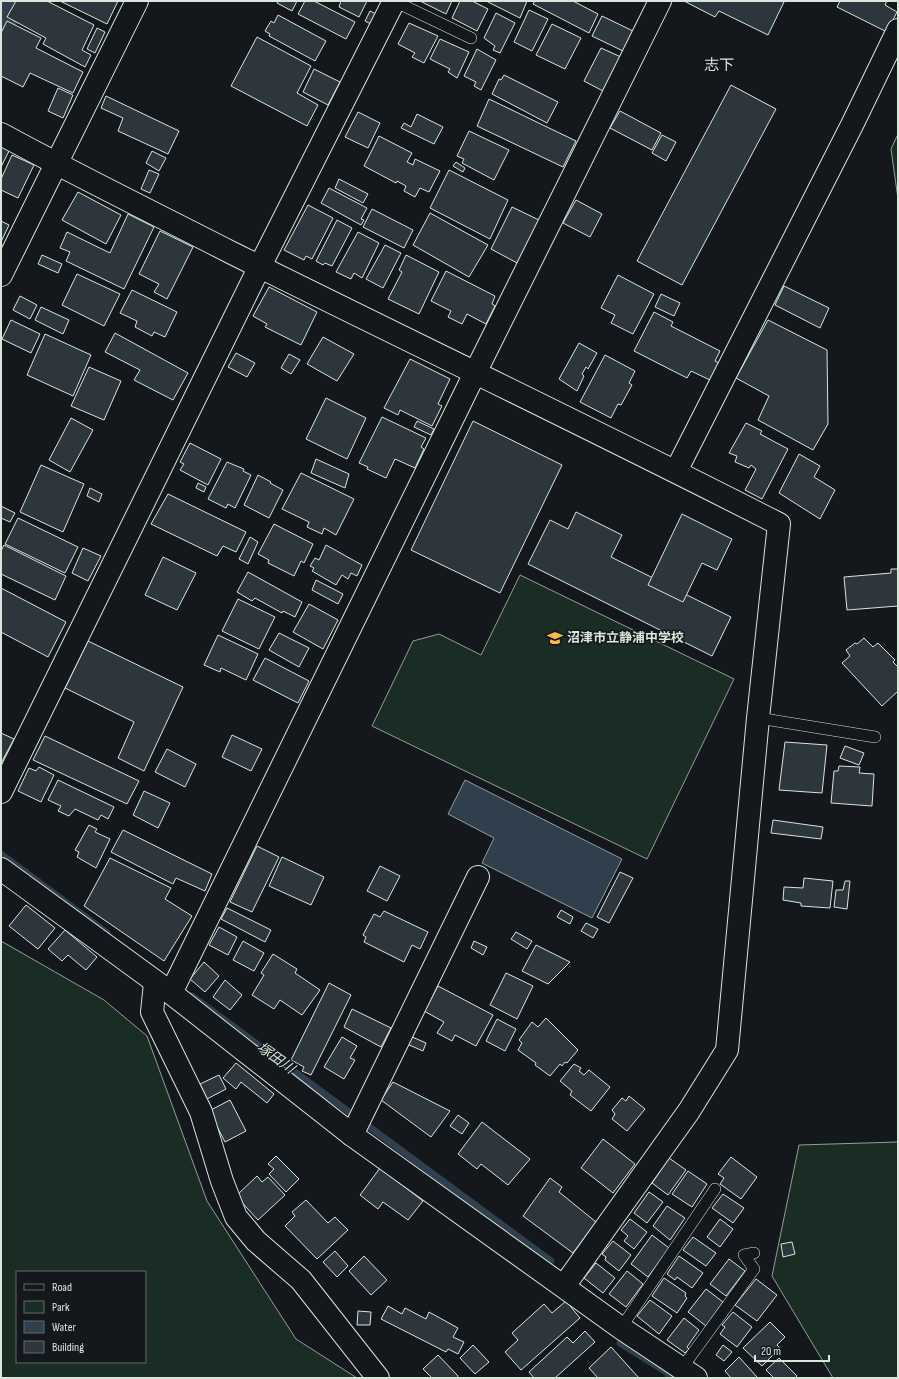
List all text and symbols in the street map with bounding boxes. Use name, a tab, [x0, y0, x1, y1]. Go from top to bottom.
district label: 志下	[704, 56, 734, 75]
school or university icon: 沼津市立静浦中学校	[546, 629, 564, 647]
place label: 沼津市立静浦中学校	[567, 630, 684, 646]
water label: 塚田川	[254, 1039, 300, 1078]
legend	[16, 1271, 146, 1363]
text: Road	[52, 1280, 72, 1295]
text: Park	[52, 1300, 70, 1315]
text: Water	[52, 1320, 76, 1335]
scale bar	[755, 1337, 829, 1363]
text: Building	[52, 1340, 84, 1355]
text: 20 m	[761, 1344, 781, 1359]

